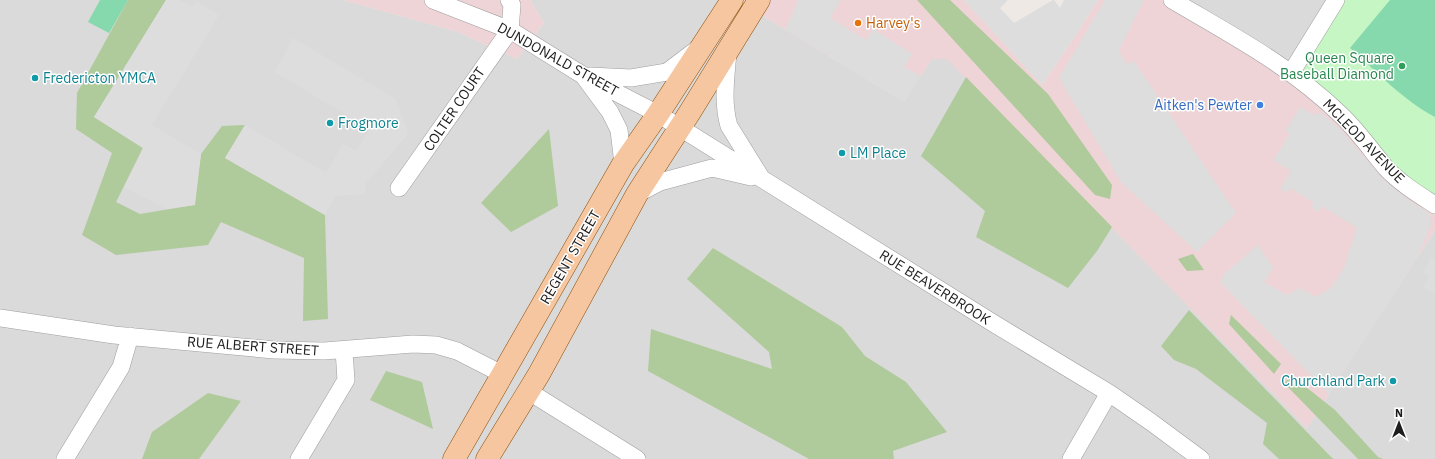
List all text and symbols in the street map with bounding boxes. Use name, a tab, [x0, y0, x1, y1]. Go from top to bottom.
place label: Harvey's	[866, 14, 921, 32]
street label: DUNDONALD STREET	[494, 18, 622, 100]
marker: Harvey's	[853, 18, 863, 28]
place label: Queen Square Baseball Diamond	[1280, 49, 1394, 83]
marker: Queen Square Baseball Diamond	[1397, 61, 1407, 71]
street label: COLTER COURT	[419, 64, 489, 154]
place label: Fredericton YMCA	[43, 69, 156, 87]
marker: Fredericton YMCA	[30, 73, 40, 83]
street label: MCLEOD AVENUE	[1319, 95, 1409, 187]
place label: Aitken's Pewter	[1154, 96, 1252, 114]
marker: Aitken's Pewter	[1255, 100, 1265, 110]
place label: Frogmore	[338, 114, 399, 132]
marker: Frogmore	[325, 118, 335, 128]
place label: LM Place	[850, 144, 906, 162]
marker: LM Place	[837, 148, 847, 158]
street label: REGENT STREET	[536, 207, 604, 307]
street label: RUE BEAVERBROOK	[876, 246, 994, 329]
street label: RUE ALBERT STREET	[186, 332, 320, 360]
place label: Churchland Park	[1281, 372, 1386, 390]
marker: Churchland Park	[1388, 376, 1398, 386]
north arrow	[1379, 403, 1419, 443]
text: N	[1395, 406, 1403, 420]

